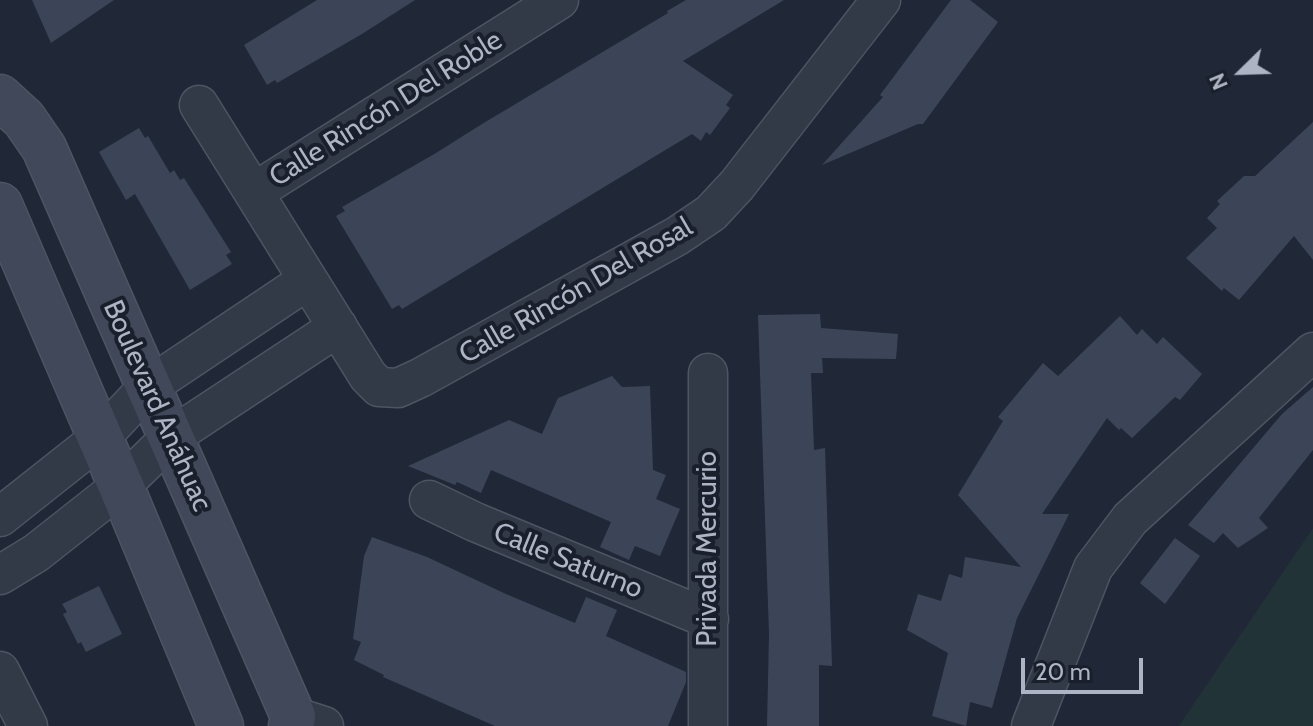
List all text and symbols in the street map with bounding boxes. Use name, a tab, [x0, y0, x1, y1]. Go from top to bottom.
street label: Calle Rincón Del Roble	[263, 24, 509, 194]
north arrow	[1201, 32, 1281, 112]
text: N	[1203, 69, 1234, 94]
street label: Calle Rincón Del Rosal	[454, 211, 698, 371]
street label: Boulevard Anáhuac	[95, 295, 219, 517]
street label: Privada Mercurio	[691, 451, 725, 647]
street label: Calle Saturno	[488, 516, 648, 606]
scale bar	[1025, 642, 1147, 692]
text: 20 m	[1035, 657, 1091, 686]

